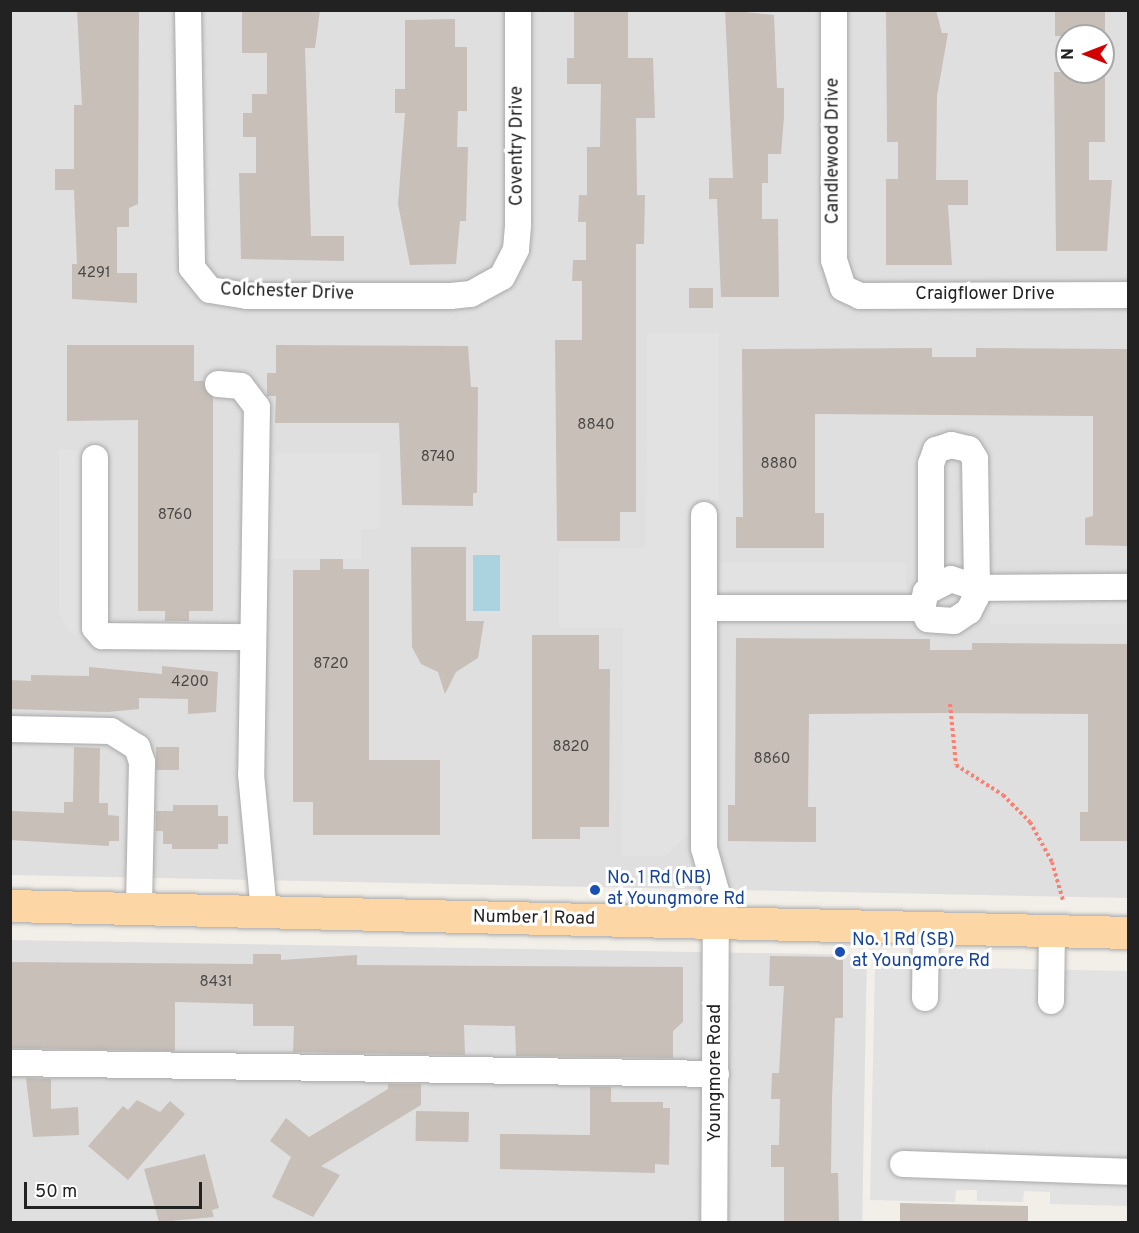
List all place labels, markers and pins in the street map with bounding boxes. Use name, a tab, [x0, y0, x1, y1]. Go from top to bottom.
place label: No. 1 Rd (NB) at Youngmore Rd	[607, 869, 746, 912]
marker: No. 1 Rd (NB) at Youngmore Rd	[588, 883, 602, 897]
place label: No. 1 Rd (SB) at Youngmore Rd	[852, 931, 991, 974]
marker: No. 1 Rd (SB) at Youngmore Rd	[833, 945, 847, 959]

